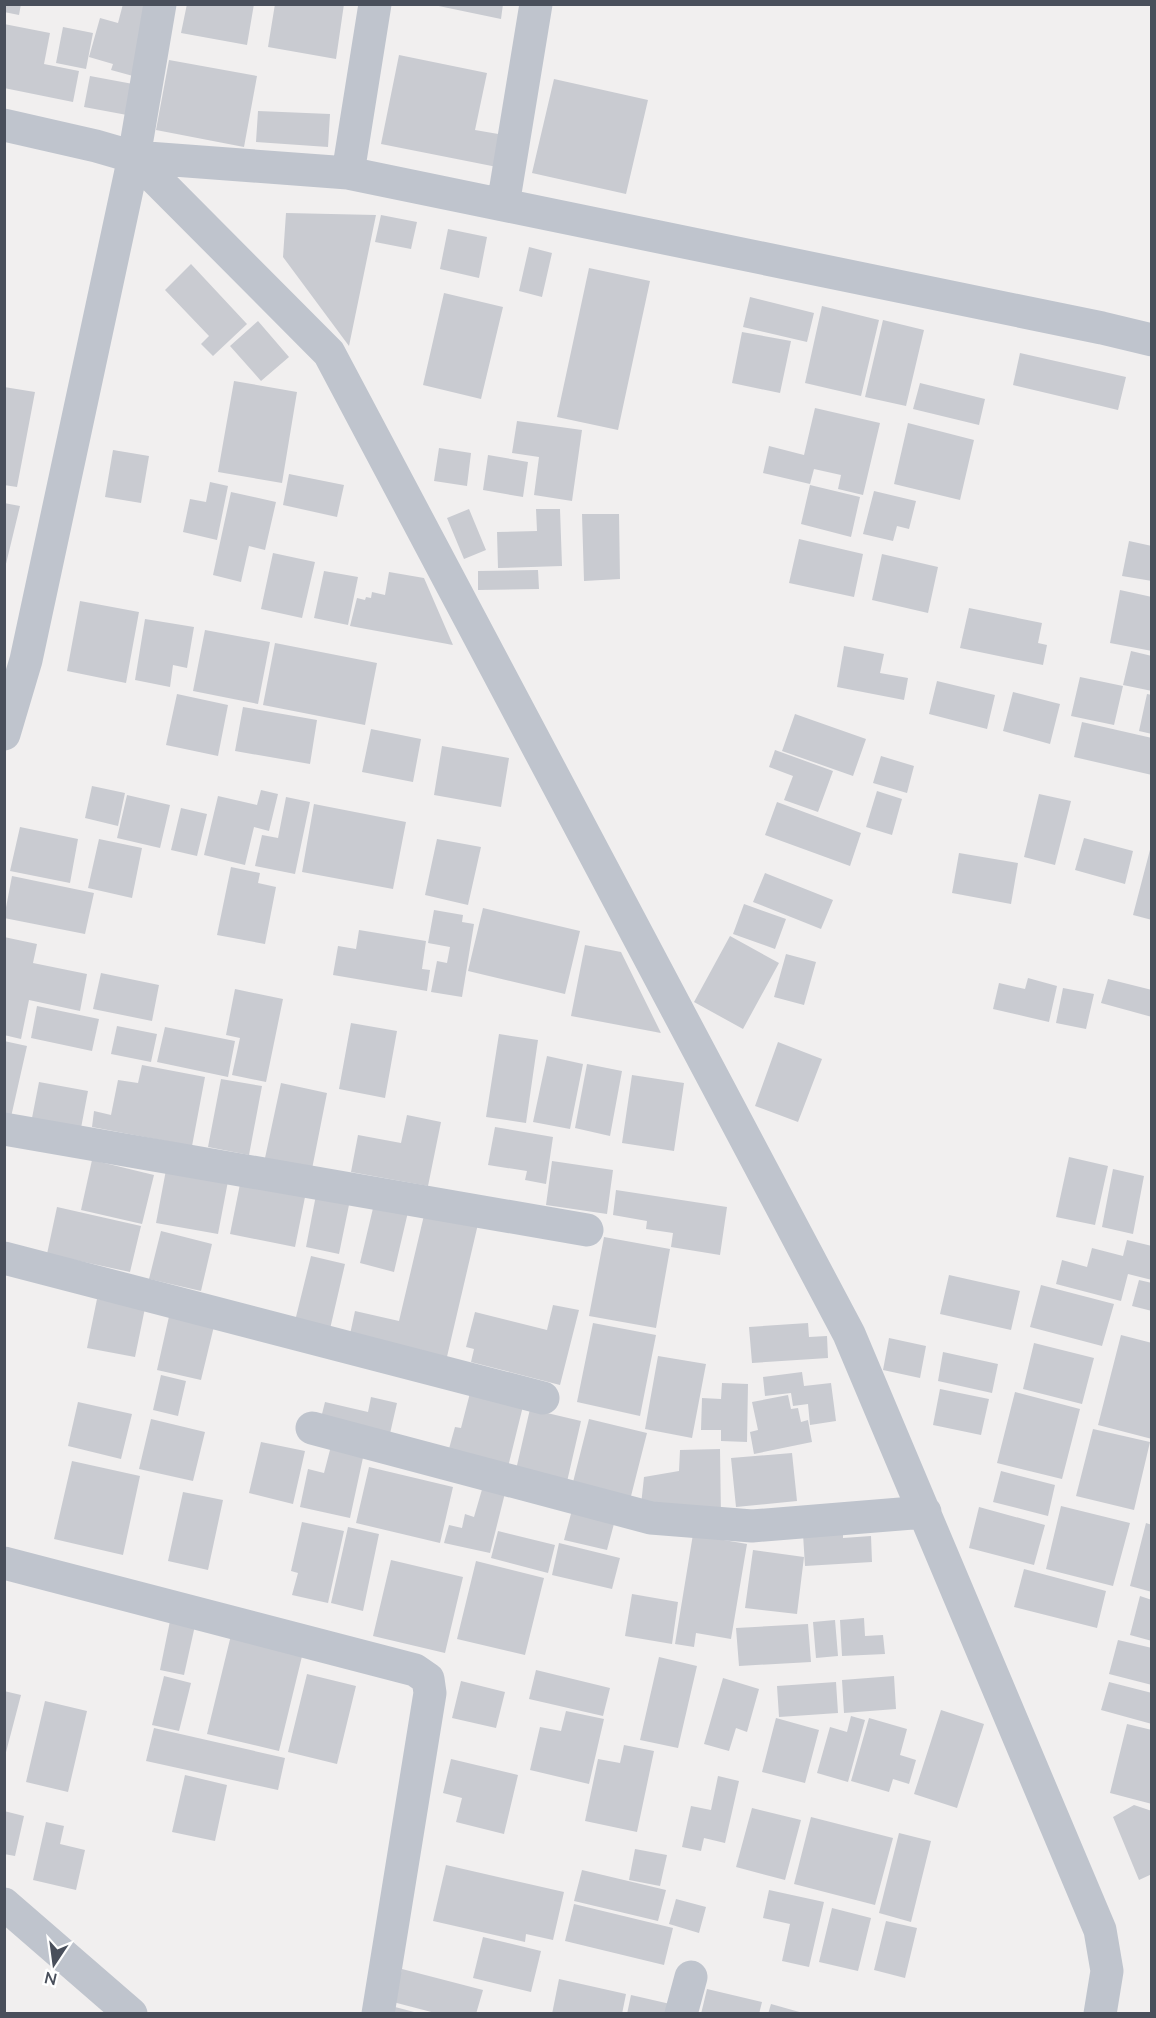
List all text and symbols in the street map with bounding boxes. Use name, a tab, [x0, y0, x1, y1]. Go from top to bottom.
north arrow	[24, 1934, 84, 1994]
text: N	[42, 1968, 59, 1990]

